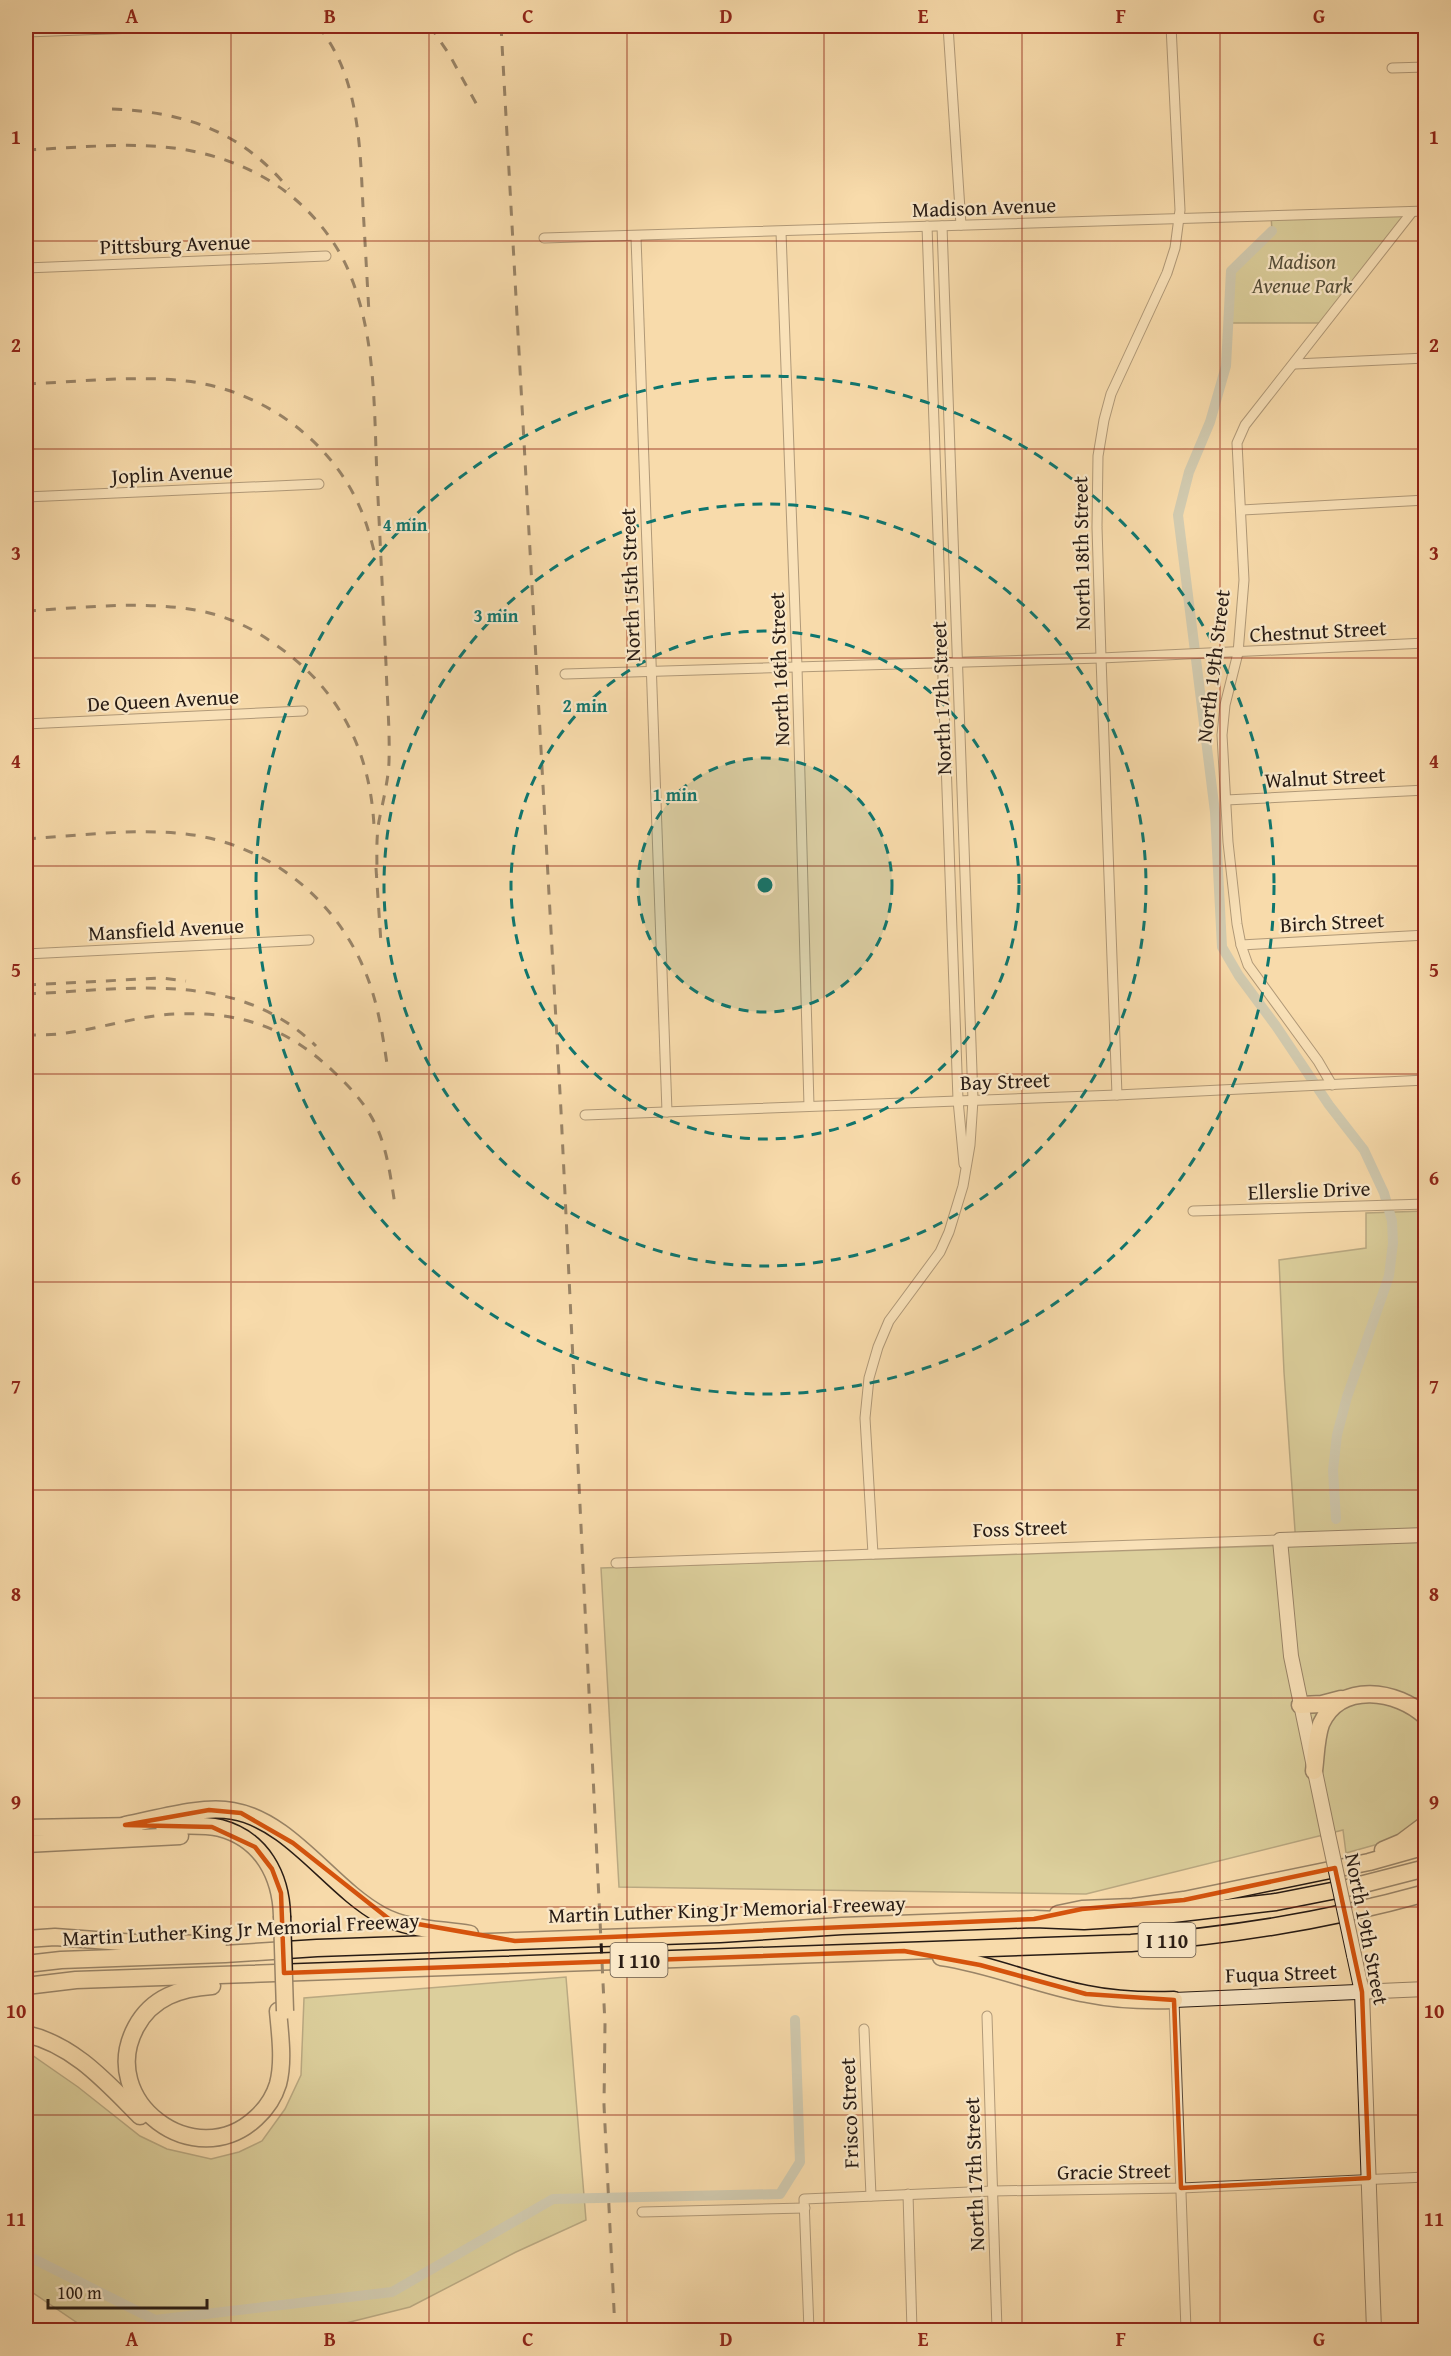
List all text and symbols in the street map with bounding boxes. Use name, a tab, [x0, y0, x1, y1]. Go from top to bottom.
text: A	[126, 1, 139, 30]
text: B	[324, 1, 336, 30]
text: C	[522, 1, 534, 30]
text: D	[719, 1, 733, 30]
text: E	[918, 1, 929, 30]
text: F	[1116, 1, 1126, 30]
text: G	[1313, 1, 1325, 30]
text: 1	[11, 122, 21, 151]
text: 1	[1429, 122, 1439, 151]
street label: Madison Avenue	[911, 189, 1057, 225]
street label: Pittsburg Avenue	[99, 226, 251, 262]
park label: Madison Avenue Park	[1251, 246, 1352, 301]
text: 2	[11, 330, 21, 359]
text: 2	[1429, 330, 1439, 359]
street label: Joplin Avenue	[108, 454, 234, 492]
street label: North 18th Street	[1064, 475, 1098, 630]
street label: North 15th Street	[612, 507, 648, 663]
text: 4 min	[383, 511, 428, 538]
text: 3	[11, 538, 21, 567]
text: 3	[1429, 538, 1439, 567]
street label: North 19th Street	[1188, 587, 1238, 744]
street label: North 16th Street	[761, 591, 797, 747]
text: 3 min	[474, 602, 519, 629]
street label: Chestnut Street	[1249, 612, 1388, 650]
street label: North 17th Street	[923, 620, 959, 776]
street label: De Queen Avenue	[86, 681, 240, 719]
text: 2 min	[563, 692, 608, 719]
text: 4	[11, 746, 21, 775]
text: 4	[1429, 746, 1439, 775]
street label: Walnut Street	[1264, 758, 1387, 796]
text: 1 min	[653, 781, 698, 808]
centre of rings	[755, 875, 775, 895]
street label: Birch Street	[1279, 904, 1386, 940]
street label: Mansfield Avenue	[87, 909, 245, 949]
text: 5	[11, 955, 21, 984]
text: 5	[1429, 955, 1439, 984]
street label: Bay Street	[959, 1064, 1051, 1098]
text: 6	[11, 1163, 21, 1192]
text: 6	[1429, 1163, 1439, 1192]
street label: Ellerslie Drive	[1247, 1172, 1371, 1208]
text: 7	[11, 1371, 21, 1400]
text: 7	[1429, 1371, 1439, 1400]
street label: Foss Street	[972, 1511, 1068, 1545]
text: 8	[11, 1579, 21, 1608]
text: 8	[1429, 1579, 1439, 1608]
text: 9	[11, 1787, 21, 1816]
text: 9	[1429, 1787, 1439, 1816]
street label: North 19th Street	[1337, 1850, 1397, 2008]
street label: Martin Luther King Jr Memorial Freeway	[548, 1887, 907, 1931]
street label: Martin Luther King Jr Memorial Freeway	[62, 1904, 421, 1954]
road number: I 110	[1138, 1923, 1196, 1957]
road number: I 110	[610, 1943, 668, 1977]
street label: Fuqua Street	[1225, 1956, 1338, 1990]
text: 10	[6, 1996, 26, 2025]
text: 10	[1424, 1996, 1444, 2025]
street label: Frisco Street	[832, 2056, 866, 2169]
street label: North 17th Street	[956, 2096, 992, 2252]
street label: Gracie Street	[1057, 2155, 1172, 2187]
text: 11	[6, 2204, 26, 2233]
text: 11	[1424, 2204, 1444, 2233]
scale bar	[48, 2272, 207, 2310]
text: 100 m	[57, 2279, 102, 2306]
text: A	[126, 2324, 139, 2353]
text: B	[324, 2324, 336, 2353]
text: C	[522, 2324, 534, 2353]
text: D	[719, 2324, 733, 2353]
text: E	[918, 2324, 929, 2353]
text: F	[1116, 2324, 1126, 2353]
text: G	[1313, 2324, 1325, 2353]

